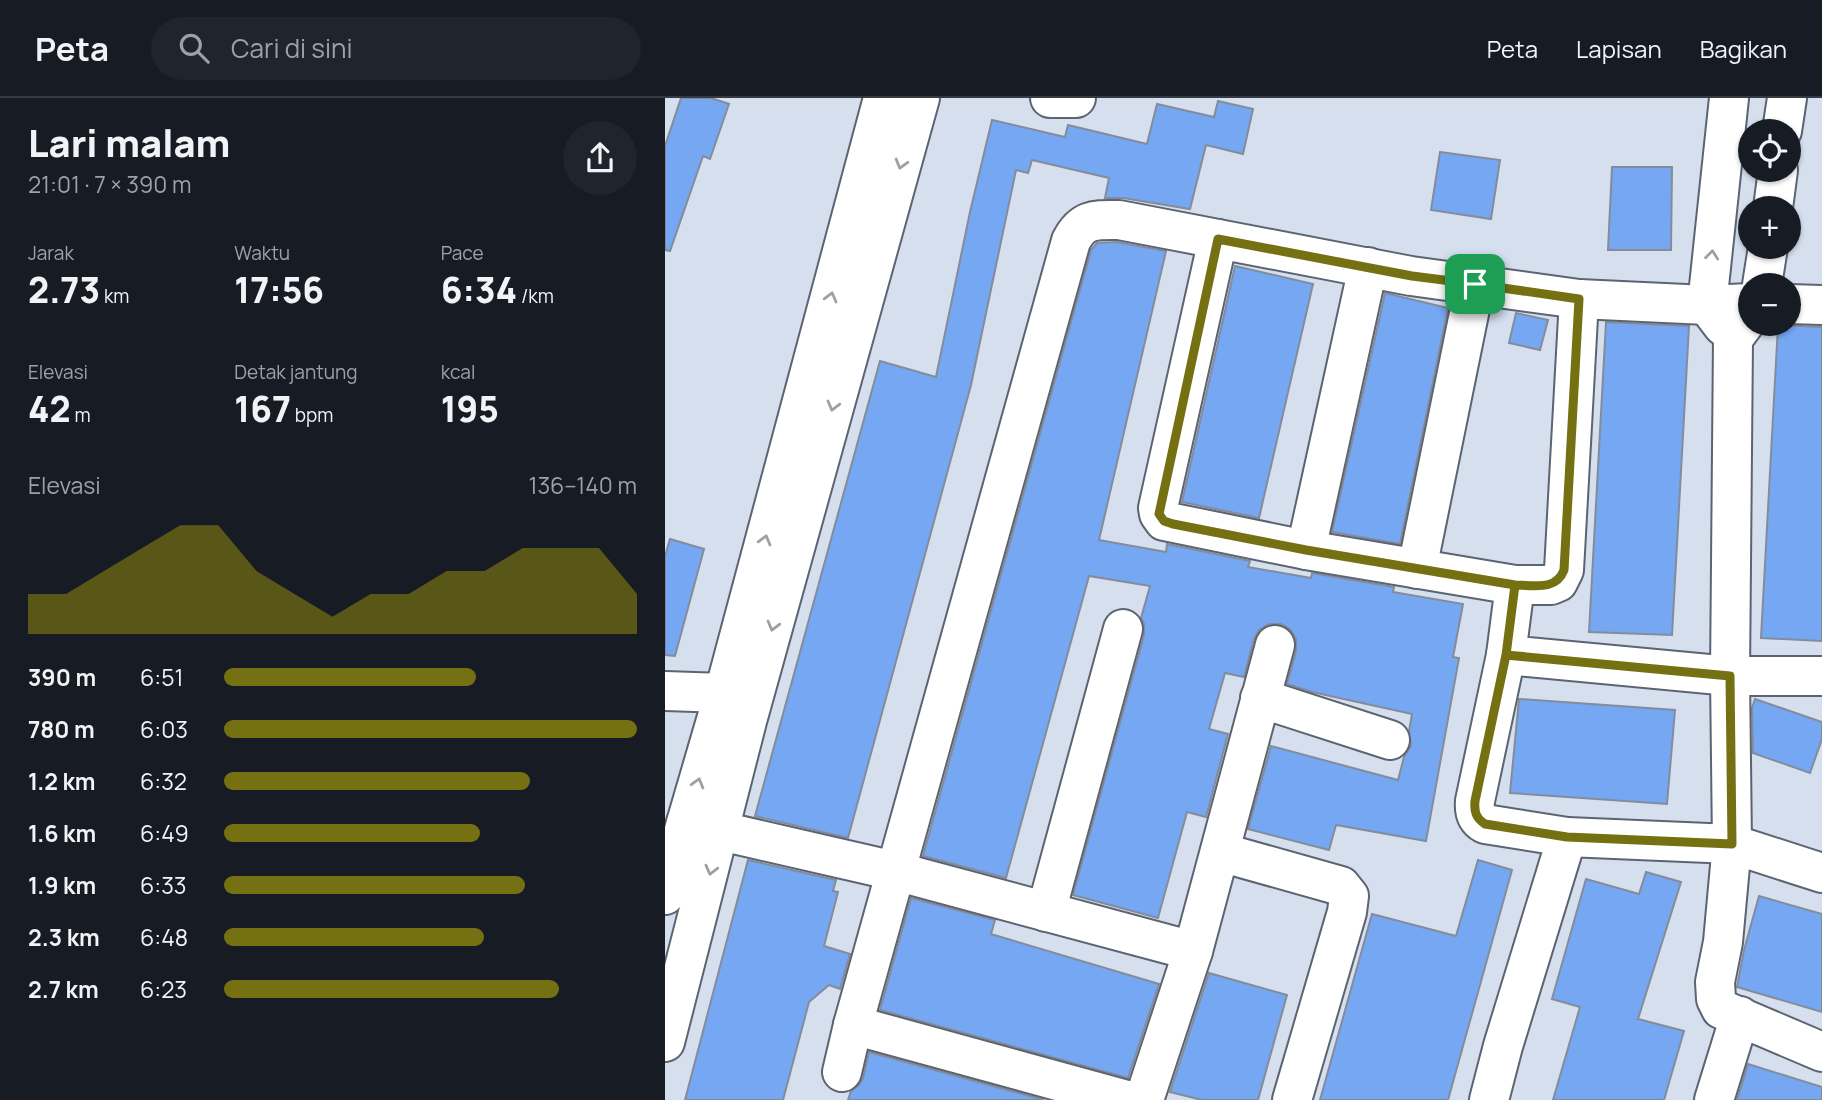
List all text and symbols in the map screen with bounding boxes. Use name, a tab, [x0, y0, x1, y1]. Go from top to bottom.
search box	[151, 17, 641, 80]
text: Peta	[35, 26, 109, 71]
icon: search	[175, 29, 213, 67]
text: Cari di sini	[231, 30, 353, 66]
text: Peta	[1487, 32, 1538, 65]
text: Lapisan	[1576, 32, 1662, 65]
text: Bagikan	[1700, 32, 1787, 65]
text: Lari malam	[28, 116, 230, 168]
map controls	[1738, 119, 1801, 336]
button: locate	[1738, 119, 1801, 182]
button: share	[563, 121, 637, 195]
one-way arrow	[895, 157, 910, 169]
text: 21:01 · 7 × 390 m	[28, 168, 191, 200]
button: +	[1738, 196, 1801, 259]
text: Jarak	[28, 240, 74, 266]
text: Waktu	[234, 240, 290, 266]
text: Pace	[441, 240, 484, 266]
one-way arrow	[1704, 249, 1719, 261]
pin	[1445, 254, 1505, 314]
icon: arrive	[1456, 265, 1494, 303]
text: 2.73	[28, 266, 100, 314]
text: 17:56	[234, 266, 324, 314]
text: 6:34	[441, 266, 517, 314]
button: −	[1738, 273, 1801, 336]
text: km	[100, 283, 129, 309]
text: /km	[517, 283, 554, 309]
one-way arrow	[823, 291, 837, 303]
text: Elevasi	[28, 359, 88, 385]
text: Detak jantung	[234, 359, 358, 385]
text: kcal	[441, 359, 475, 385]
text: 42	[28, 385, 71, 433]
text: 167	[234, 385, 291, 433]
text: 195	[441, 385, 499, 433]
one-way arrow	[827, 400, 841, 412]
text: m	[71, 402, 91, 428]
text: bpm	[291, 402, 333, 428]
text: Elevasi	[28, 469, 101, 501]
text: 136–140 m	[528, 469, 637, 501]
one-way arrow	[757, 534, 772, 546]
one-way arrow	[767, 619, 781, 631]
text: 390 m	[28, 661, 96, 693]
text: 6:51	[140, 661, 183, 693]
text: 780 m	[28, 713, 95, 745]
text: 6:03	[140, 713, 188, 745]
text: 1.2 km	[28, 765, 95, 797]
text: 6:32	[140, 765, 187, 797]
one-way arrow	[689, 777, 704, 789]
text: 1.6 km	[28, 817, 96, 849]
text: 6:49	[140, 817, 189, 849]
one-way arrow	[705, 864, 719, 876]
text: 1.9 km	[28, 869, 96, 901]
text: 6:33	[140, 869, 187, 901]
text: 2.3 km	[28, 921, 100, 953]
text: 6:48	[140, 921, 188, 953]
text: 2.7 km	[28, 973, 99, 1005]
text: 6:23	[140, 973, 187, 1005]

